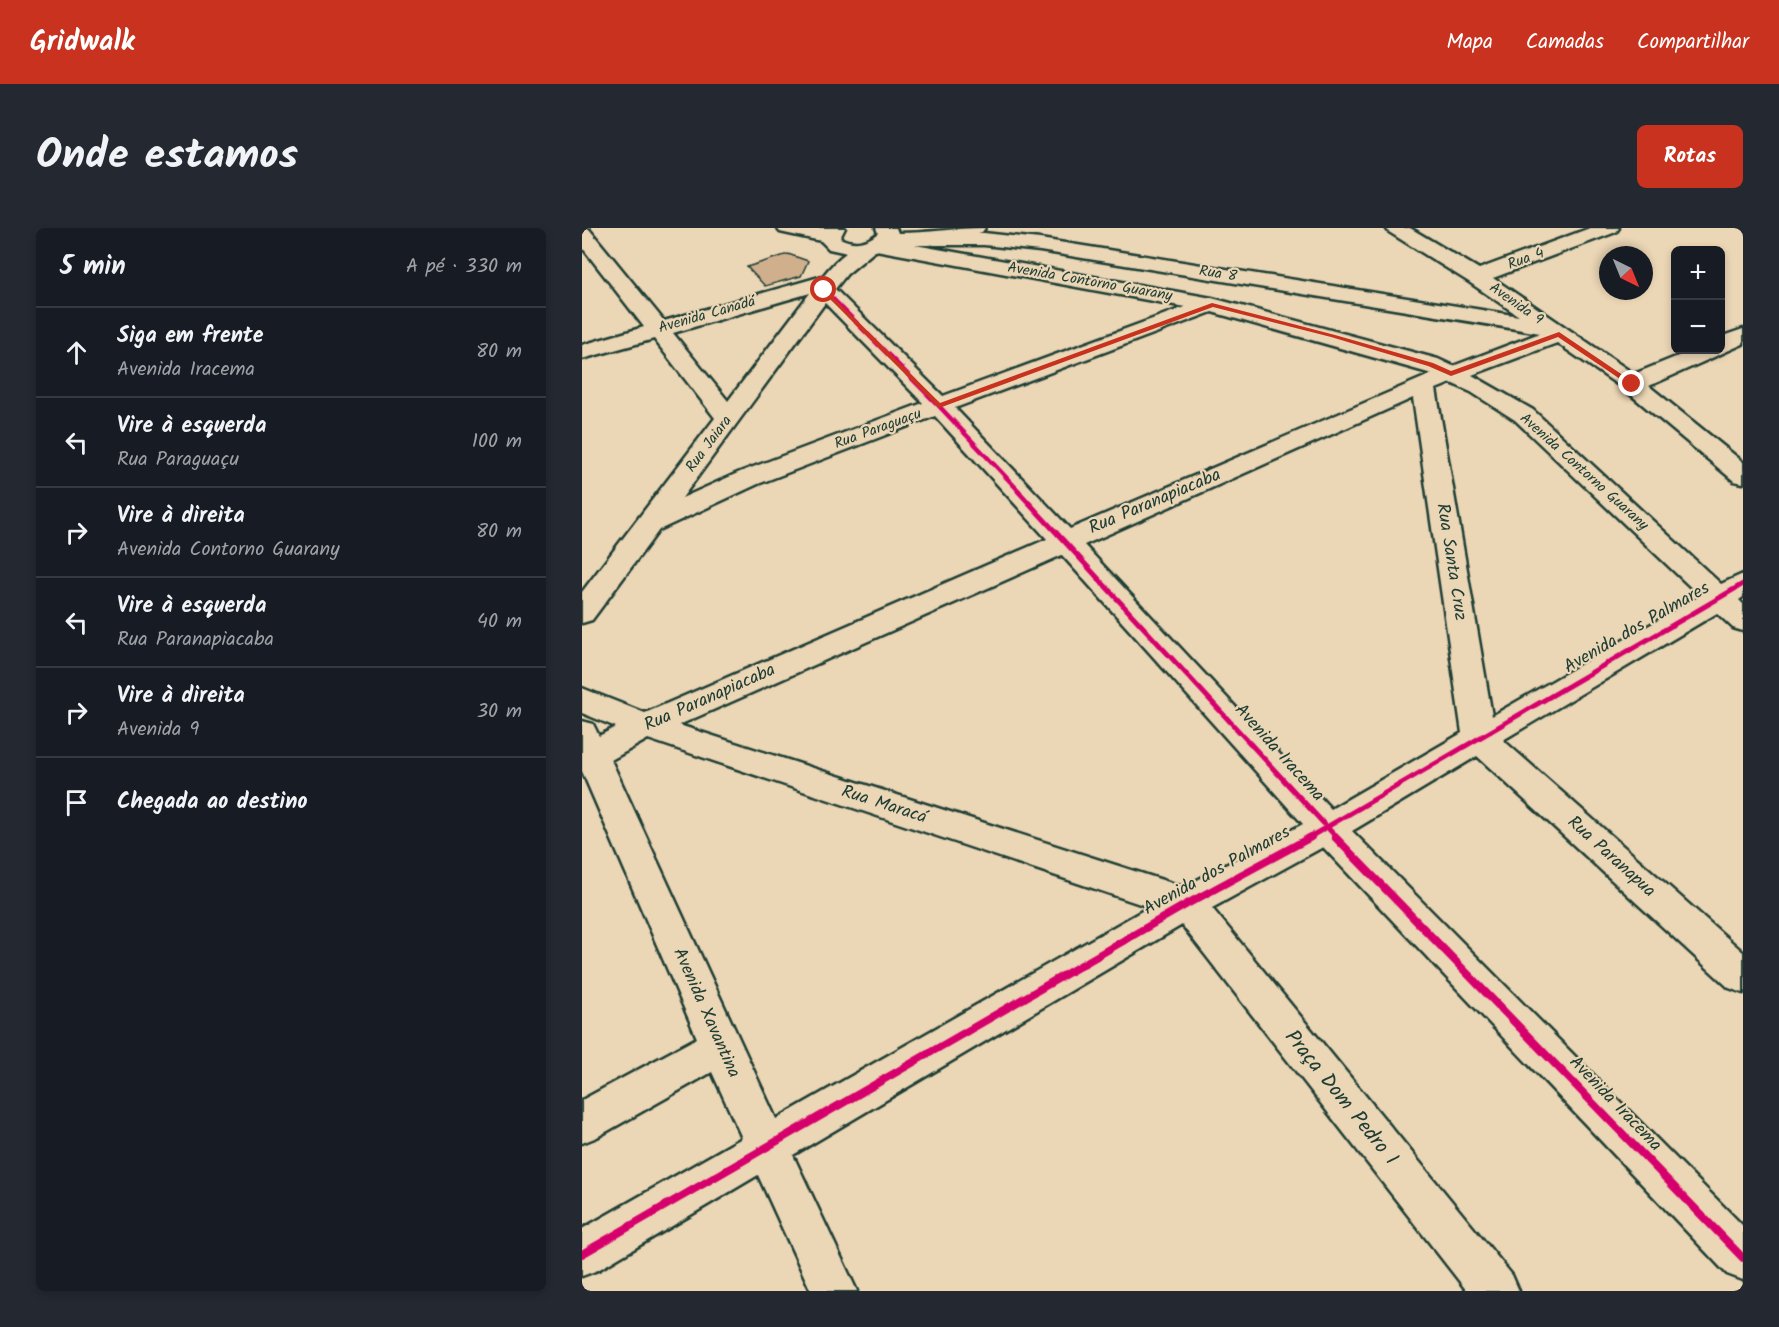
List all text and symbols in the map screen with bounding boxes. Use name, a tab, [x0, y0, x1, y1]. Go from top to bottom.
text: Gridwalk	[30, 20, 135, 65]
text: Mapa	[1446, 26, 1493, 59]
text: Camadas	[1526, 26, 1604, 59]
text: Compartilhar	[1637, 26, 1749, 59]
text: Onde estamos	[36, 123, 298, 190]
button: Rotas	[1637, 125, 1743, 188]
street label: Rua 4	[1504, 241, 1548, 277]
text: 5 min	[60, 246, 126, 288]
north arrow	[1599, 246, 1653, 300]
map controls	[1671, 246, 1725, 354]
button: +	[1671, 246, 1725, 300]
text: A pé · 330 m	[406, 251, 522, 283]
street label: Avenida Contorno Guarany	[1006, 256, 1175, 308]
street label: Rua 8	[1197, 259, 1240, 289]
route start	[810, 276, 836, 302]
street label: Avenida 9	[1484, 276, 1549, 332]
street label: Avenida Canadá	[656, 289, 760, 340]
button: −	[1671, 300, 1725, 354]
text: Siga em frente	[117, 319, 263, 354]
icon: ahead	[60, 336, 93, 369]
text: 80 m	[476, 336, 522, 368]
text: Avenida Iracema	[117, 354, 255, 386]
route end	[1618, 370, 1644, 396]
street label: Rua Paraguaçu	[831, 402, 925, 456]
street label: Avenida Contorno Guarany	[1514, 407, 1655, 537]
text: Vire à esquerda	[117, 409, 266, 444]
street label: Rua Jaiara	[680, 411, 738, 477]
icon: left	[60, 426, 93, 459]
text: 100 m	[472, 426, 522, 458]
text: Rua Paraguaçu	[117, 444, 239, 476]
street label: Rua Paranapiacaba	[1084, 461, 1226, 543]
text: Vire à direita	[117, 499, 245, 534]
street label: Rua Santa Cruz	[1427, 501, 1475, 623]
icon: right	[60, 516, 93, 549]
text: 80 m	[476, 516, 522, 548]
text: Avenida Contorno Guarany	[117, 534, 340, 566]
street label: Avenida dos Palmares	[1559, 574, 1716, 682]
text: Vire à esquerda	[117, 589, 266, 624]
icon: left	[60, 606, 93, 639]
text: 40 m	[477, 606, 522, 638]
text: Rua Paranapiacaba	[117, 624, 274, 656]
street label: Rua Paranapiacaba	[640, 656, 780, 740]
text: Vire à direita	[117, 679, 245, 714]
icon: right	[60, 696, 93, 729]
text: 30 m	[477, 696, 522, 728]
street label: Avenida Iracema	[1227, 697, 1331, 809]
text: Avenida 9	[117, 714, 199, 746]
street label: Rua Maracá	[837, 778, 932, 833]
text: Chegada ao destino	[117, 785, 308, 820]
icon: arrive	[60, 786, 93, 819]
street label: Rua Paranapua	[1560, 809, 1662, 905]
street label: Avenida dos Palmares	[1138, 818, 1296, 924]
street label: Avenida Xavantina	[664, 943, 748, 1083]
street label: Praça Dom Pedro I	[1276, 1023, 1406, 1173]
street label: Avenida Iracema	[1561, 1049, 1669, 1159]

